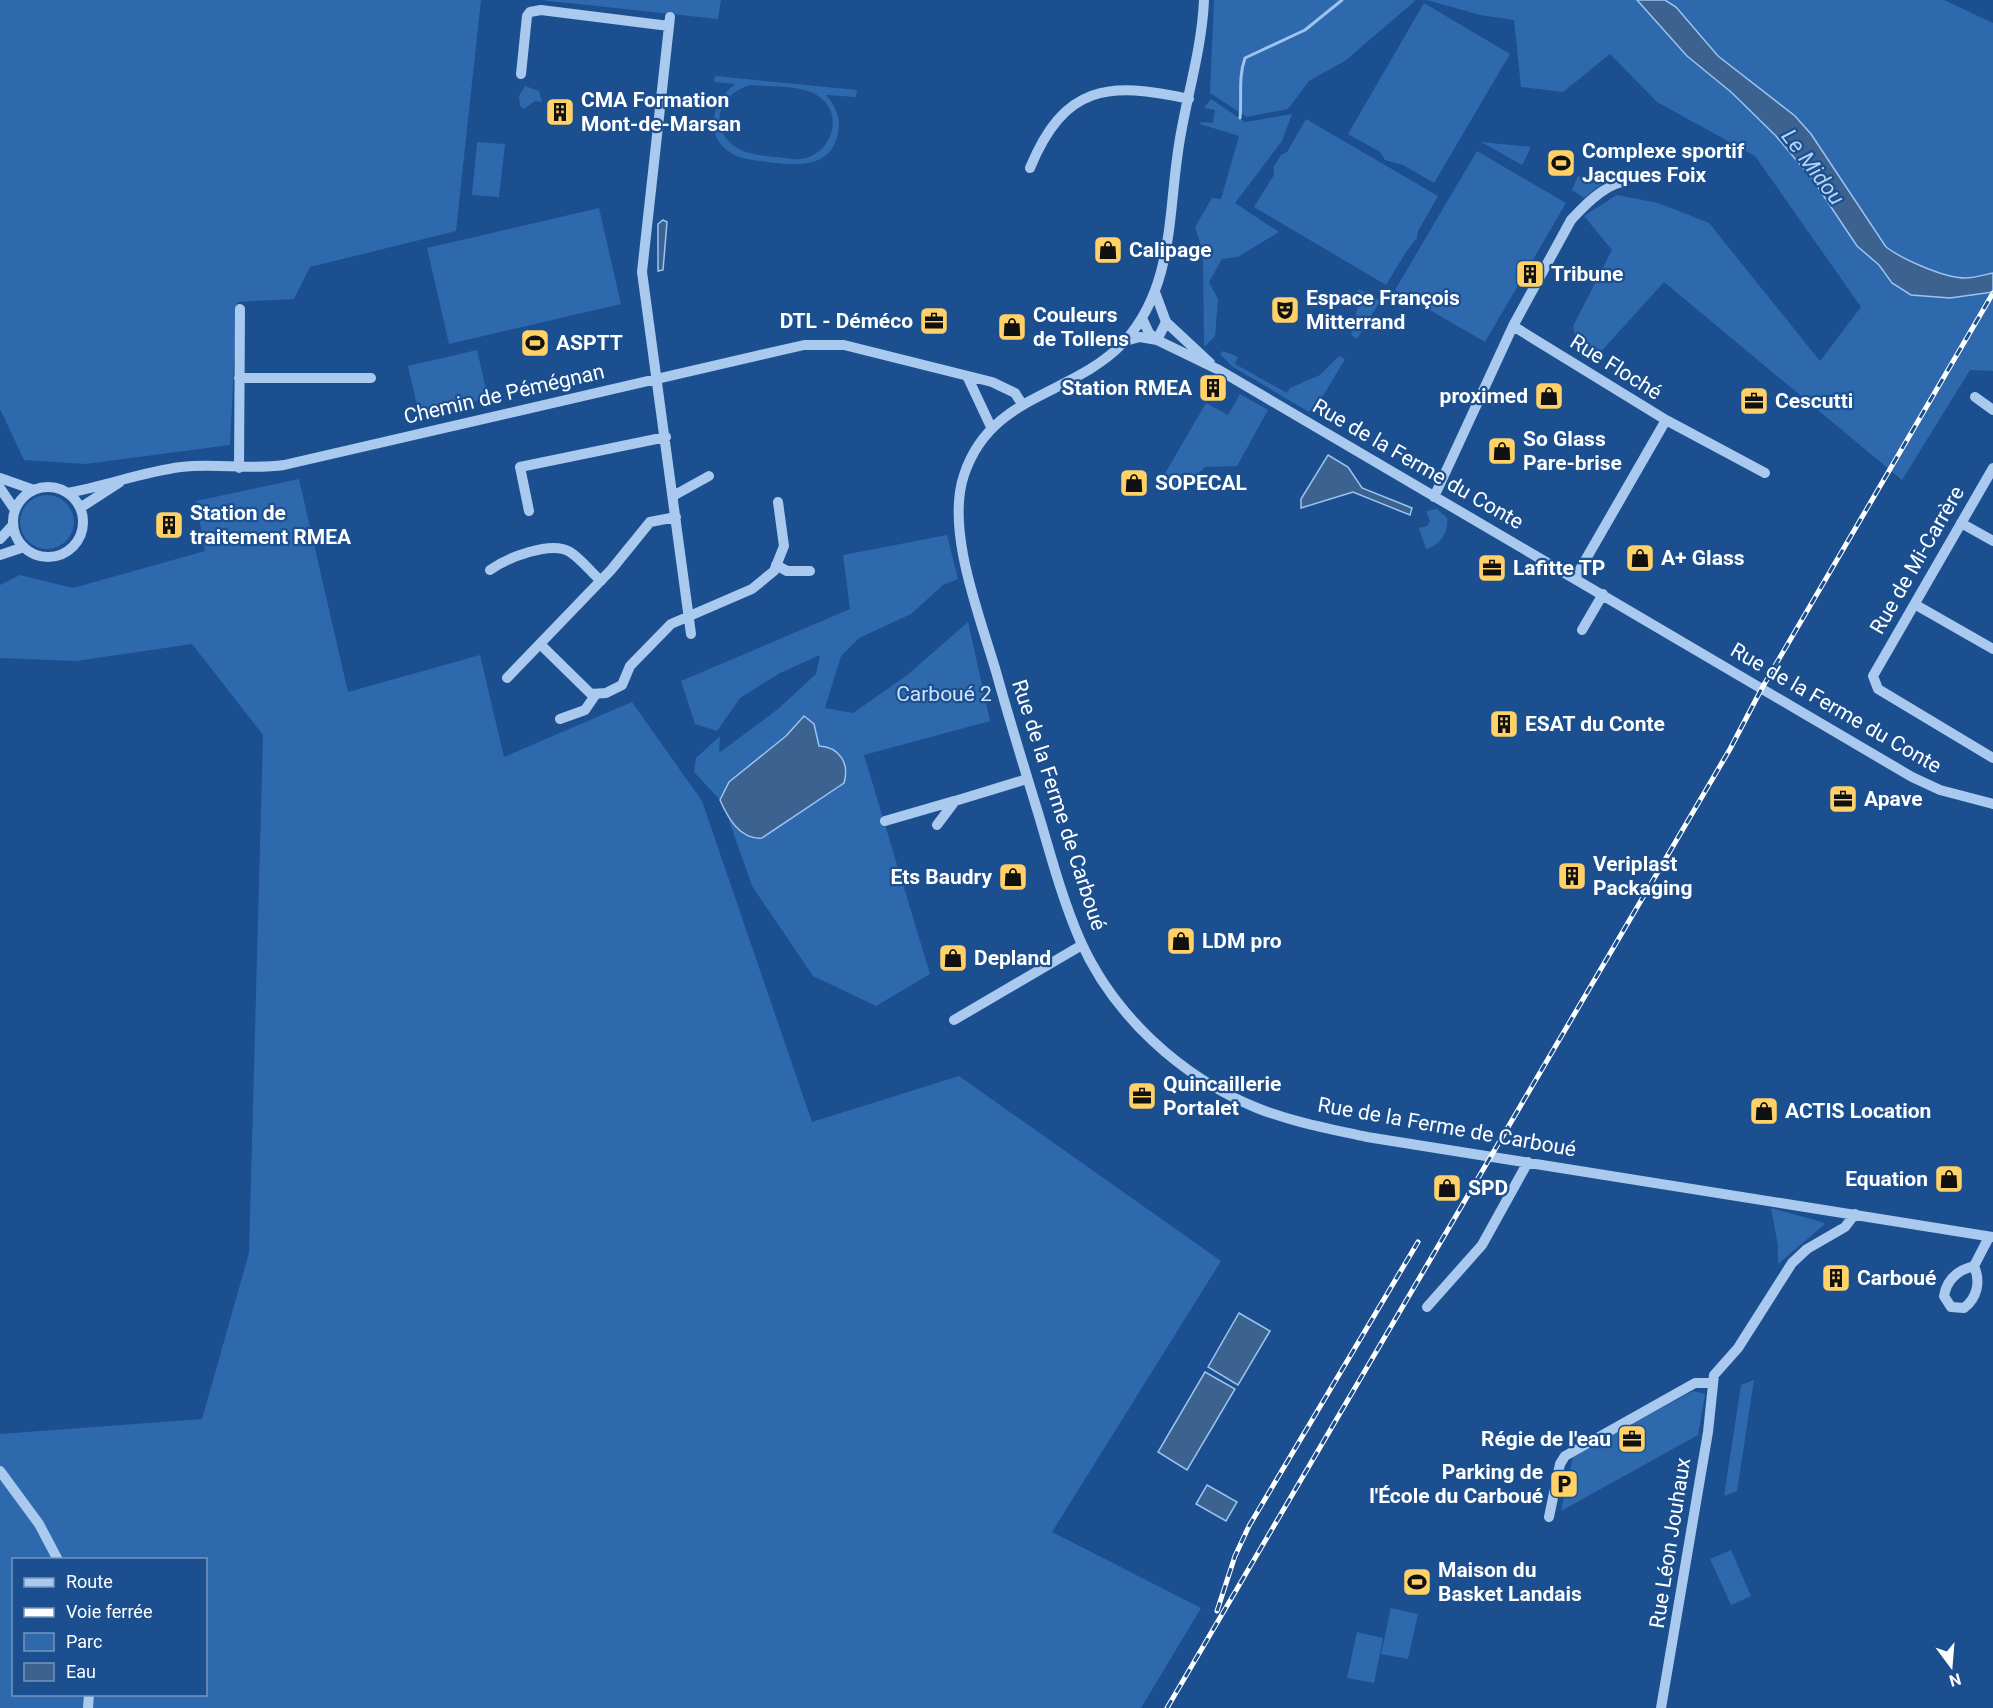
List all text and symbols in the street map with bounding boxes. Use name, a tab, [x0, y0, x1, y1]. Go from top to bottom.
place label: CMA Formation Mont-de-Marsan	[581, 88, 741, 136]
building icon: CMA Formation Mont-de-Marsan	[544, 96, 576, 128]
water label: Le Midou	[1777, 124, 1850, 210]
place label: Complexe sportif Jacques Foix	[1582, 139, 1745, 187]
sports icon: Complexe sportif Jacques Foix	[1545, 147, 1577, 179]
shop icon: Calipage	[1092, 234, 1124, 266]
place label: Calipage	[1129, 238, 1211, 262]
building icon: Tribune	[1514, 258, 1546, 290]
place label: Tribune	[1551, 262, 1623, 286]
place label: Espace François Mitterrand	[1306, 286, 1460, 334]
theatre icon: Espace François Mitterrand	[1269, 294, 1301, 326]
place label: Couleurs de Tollens	[1033, 303, 1129, 351]
office icon: DTL - Déméco	[918, 305, 950, 337]
place label: DTL - Déméco	[780, 309, 913, 333]
shop icon: Couleurs de Tollens	[996, 311, 1028, 343]
sports icon: ASPTT	[519, 327, 551, 359]
street label: Rue Floché	[1566, 329, 1666, 405]
place label: ASPTT	[556, 331, 623, 355]
street label: Chemin de Pémégnan	[401, 359, 607, 429]
building icon: Station RMEA	[1197, 372, 1229, 404]
place label: Station RMEA	[1061, 376, 1193, 400]
shop icon: proximed	[1533, 380, 1565, 412]
place label: proximed	[1440, 384, 1528, 408]
office icon: Cescutti	[1738, 385, 1770, 417]
place label: Cescutti	[1775, 389, 1853, 413]
street label: Rue de la Ferme du Conte	[1308, 394, 1528, 534]
place label: So Glass Pare-brise	[1523, 427, 1622, 475]
shop icon: So Glass Pare-brise	[1486, 435, 1518, 467]
shop icon: SOPECAL	[1118, 467, 1150, 499]
place label: SOPECAL	[1155, 471, 1247, 495]
street label: Rue de Mi-Carrère	[1865, 482, 1969, 638]
place label: Station de traitement RMEA	[190, 501, 352, 549]
building icon: Station de traitement RMEA	[153, 509, 185, 541]
shop icon: A+ Glass	[1624, 542, 1656, 574]
place label: A+ Glass	[1661, 546, 1745, 570]
office icon: Lafitte TP	[1476, 552, 1508, 584]
place label: Lafitte TP	[1513, 556, 1605, 580]
street label: Rue de la Ferme du Conte	[1726, 638, 1946, 778]
street label: Rue de la Ferme de Carboué	[1007, 677, 1111, 933]
park label: Carboué 2	[896, 682, 992, 706]
building icon: ESAT du Conte	[1488, 708, 1520, 740]
place label: ESAT du Conte	[1525, 712, 1665, 736]
office icon: Apave	[1827, 783, 1859, 815]
place label: Apave	[1864, 787, 1923, 811]
place label: Veriplast Packaging	[1593, 852, 1692, 900]
building icon: Veriplast Packaging	[1556, 860, 1588, 892]
shop icon: Ets Baudry	[997, 861, 1029, 893]
place label: Ets Baudry	[890, 865, 992, 889]
shop icon: LDM pro	[1165, 925, 1197, 957]
place label: LDM pro	[1202, 929, 1282, 953]
shop icon: Depland	[937, 942, 969, 974]
place label: Depland	[974, 946, 1051, 970]
place label: Quincaillerie Portalet	[1163, 1072, 1281, 1120]
office icon: Quincaillerie Portalet	[1126, 1080, 1158, 1112]
street label: Rue de la Ferme de Carboué	[1316, 1092, 1578, 1162]
shop icon: ACTIS Location	[1748, 1095, 1780, 1127]
place label: ACTIS Location	[1785, 1099, 1931, 1123]
shop icon: Equation	[1933, 1163, 1965, 1195]
place label: Equation	[1845, 1167, 1928, 1191]
shop icon: SPD	[1431, 1172, 1463, 1204]
place label: SPD	[1468, 1176, 1508, 1200]
building icon: Carboué	[1820, 1262, 1852, 1294]
place label: Carboué	[1857, 1266, 1936, 1290]
office icon: Régie de l'eau	[1616, 1423, 1648, 1455]
place label: Régie de l'eau	[1481, 1427, 1611, 1451]
street label: Rue Léon Jouhaux	[1645, 1456, 1695, 1630]
place label: Parking de l'École du Carboué	[1369, 1460, 1543, 1508]
parking icon: Parking de l'École du Carboué	[1548, 1468, 1580, 1500]
legend	[12, 1558, 207, 1696]
place label: Maison du Basket Landais	[1438, 1558, 1582, 1606]
sports icon: Maison du Basket Landais	[1401, 1566, 1433, 1598]
text: Route	[66, 1571, 113, 1592]
text: Voie ferrée	[66, 1601, 152, 1622]
text: Parc	[66, 1631, 102, 1652]
north arrow	[1921, 1636, 1981, 1696]
text: Eau	[66, 1661, 96, 1682]
text: N	[1947, 1669, 1963, 1691]

